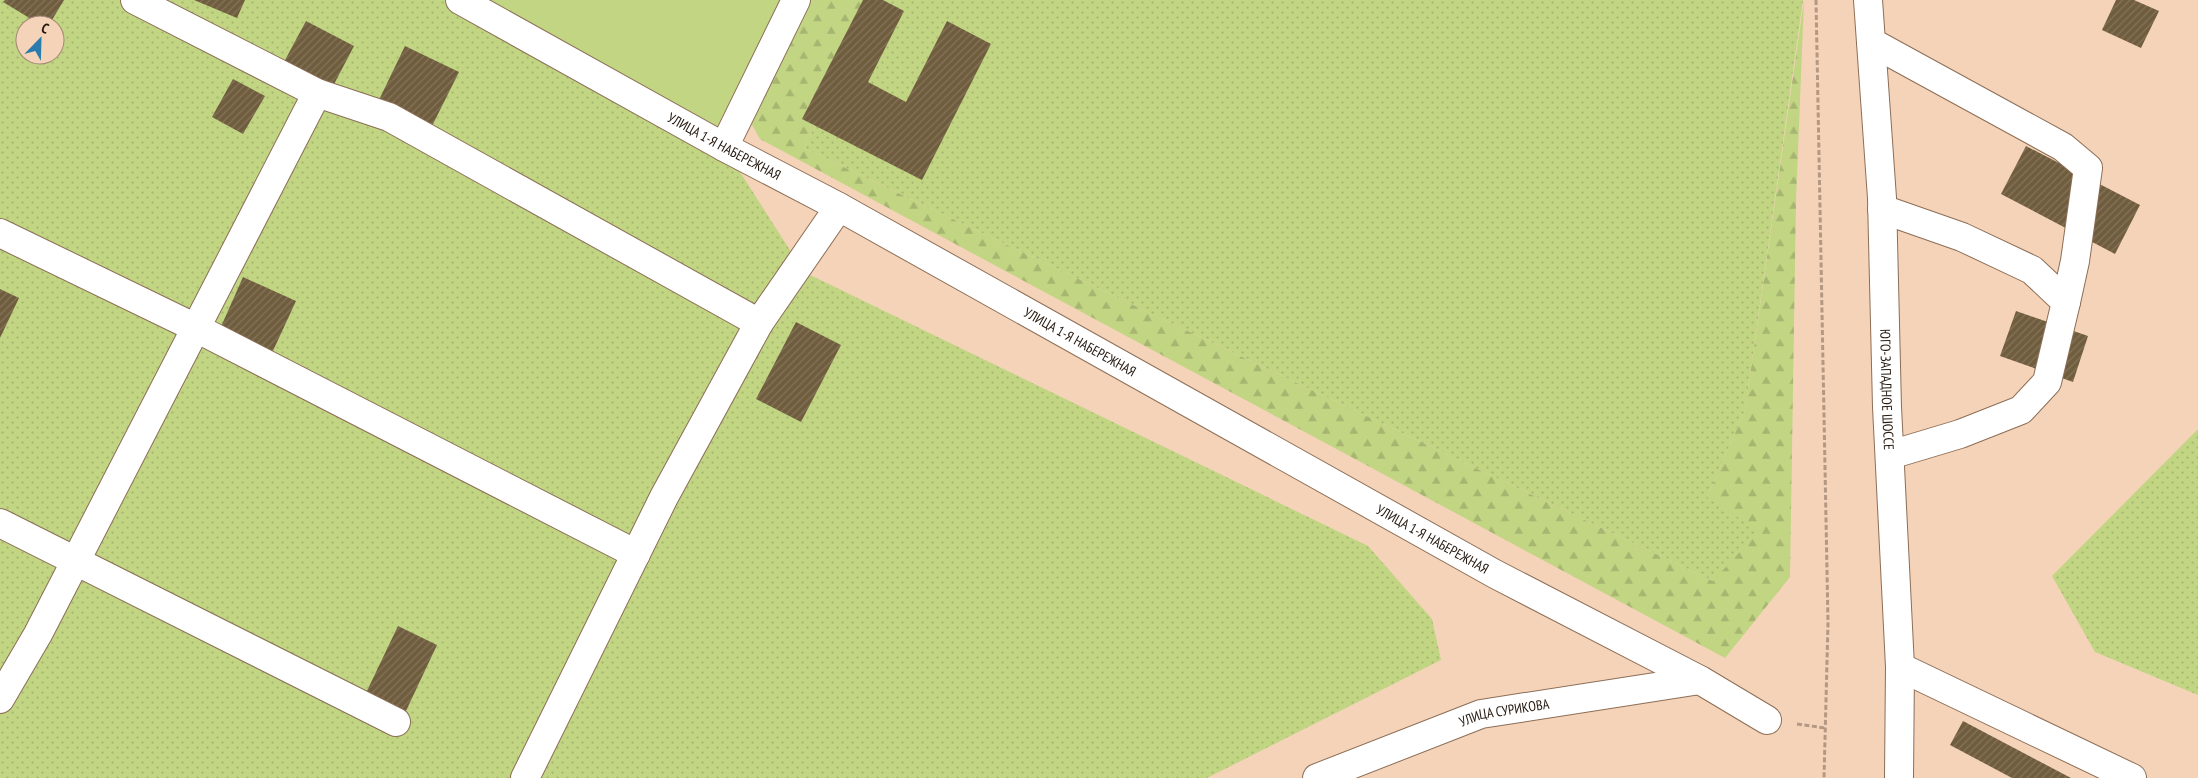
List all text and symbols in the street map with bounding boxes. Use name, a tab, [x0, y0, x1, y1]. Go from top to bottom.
north arrow	[15, 15, 65, 65]
text: С	[39, 18, 52, 38]
street label: УЛИЦА 1-Я НАБЕРЕЖНАЯ	[664, 108, 784, 184]
street label: УЛИЦА 1-Я НАБЕРЕЖНАЯ	[1021, 303, 1139, 380]
street label: ЮГО-ЗАПАДНОЕ ШОССЕ	[1876, 329, 1898, 450]
street label: УЛИЦА 1-Я НАБЕРЕЖНАЯ	[1373, 500, 1492, 578]
street label: УЛИЦА СУРИКОВА	[1456, 695, 1551, 731]

